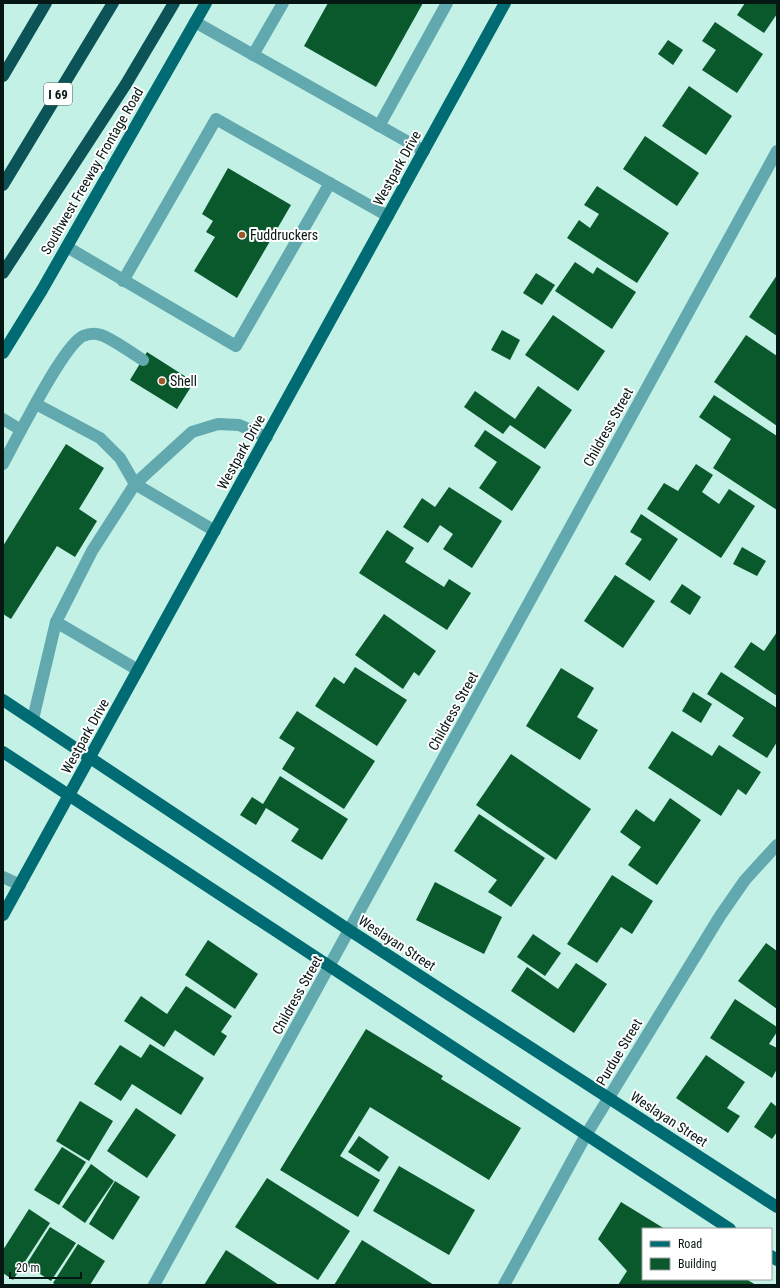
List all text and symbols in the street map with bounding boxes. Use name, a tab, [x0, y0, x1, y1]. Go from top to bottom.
road number: I 69	[44, 83, 72, 105]
street label: Southwest Freeway Frontage Road	[38, 85, 146, 257]
street label: Westpark Drive	[370, 127, 424, 208]
place label: Fuddruckers	[250, 227, 318, 243]
marker: Fuddruckers	[237, 230, 247, 240]
place label: Shell	[170, 373, 197, 389]
marker: Shell	[157, 376, 167, 386]
street label: Childress Street	[580, 385, 636, 469]
street label: Westpark Drive	[214, 411, 268, 492]
street label: Childress Street	[425, 669, 481, 753]
street label: Westpark Drive	[58, 695, 112, 776]
street label: Weslayan Street	[356, 912, 438, 974]
street label: Childress Street	[269, 953, 325, 1037]
street label: Purdue Street	[593, 1016, 645, 1088]
street label: Weslayan Street	[628, 1088, 710, 1150]
legend	[642, 1228, 772, 1280]
text: Road	[678, 1237, 702, 1251]
scale bar	[10, 1254, 81, 1280]
text: Building	[678, 1257, 716, 1271]
text: 20 m	[16, 1261, 40, 1275]

